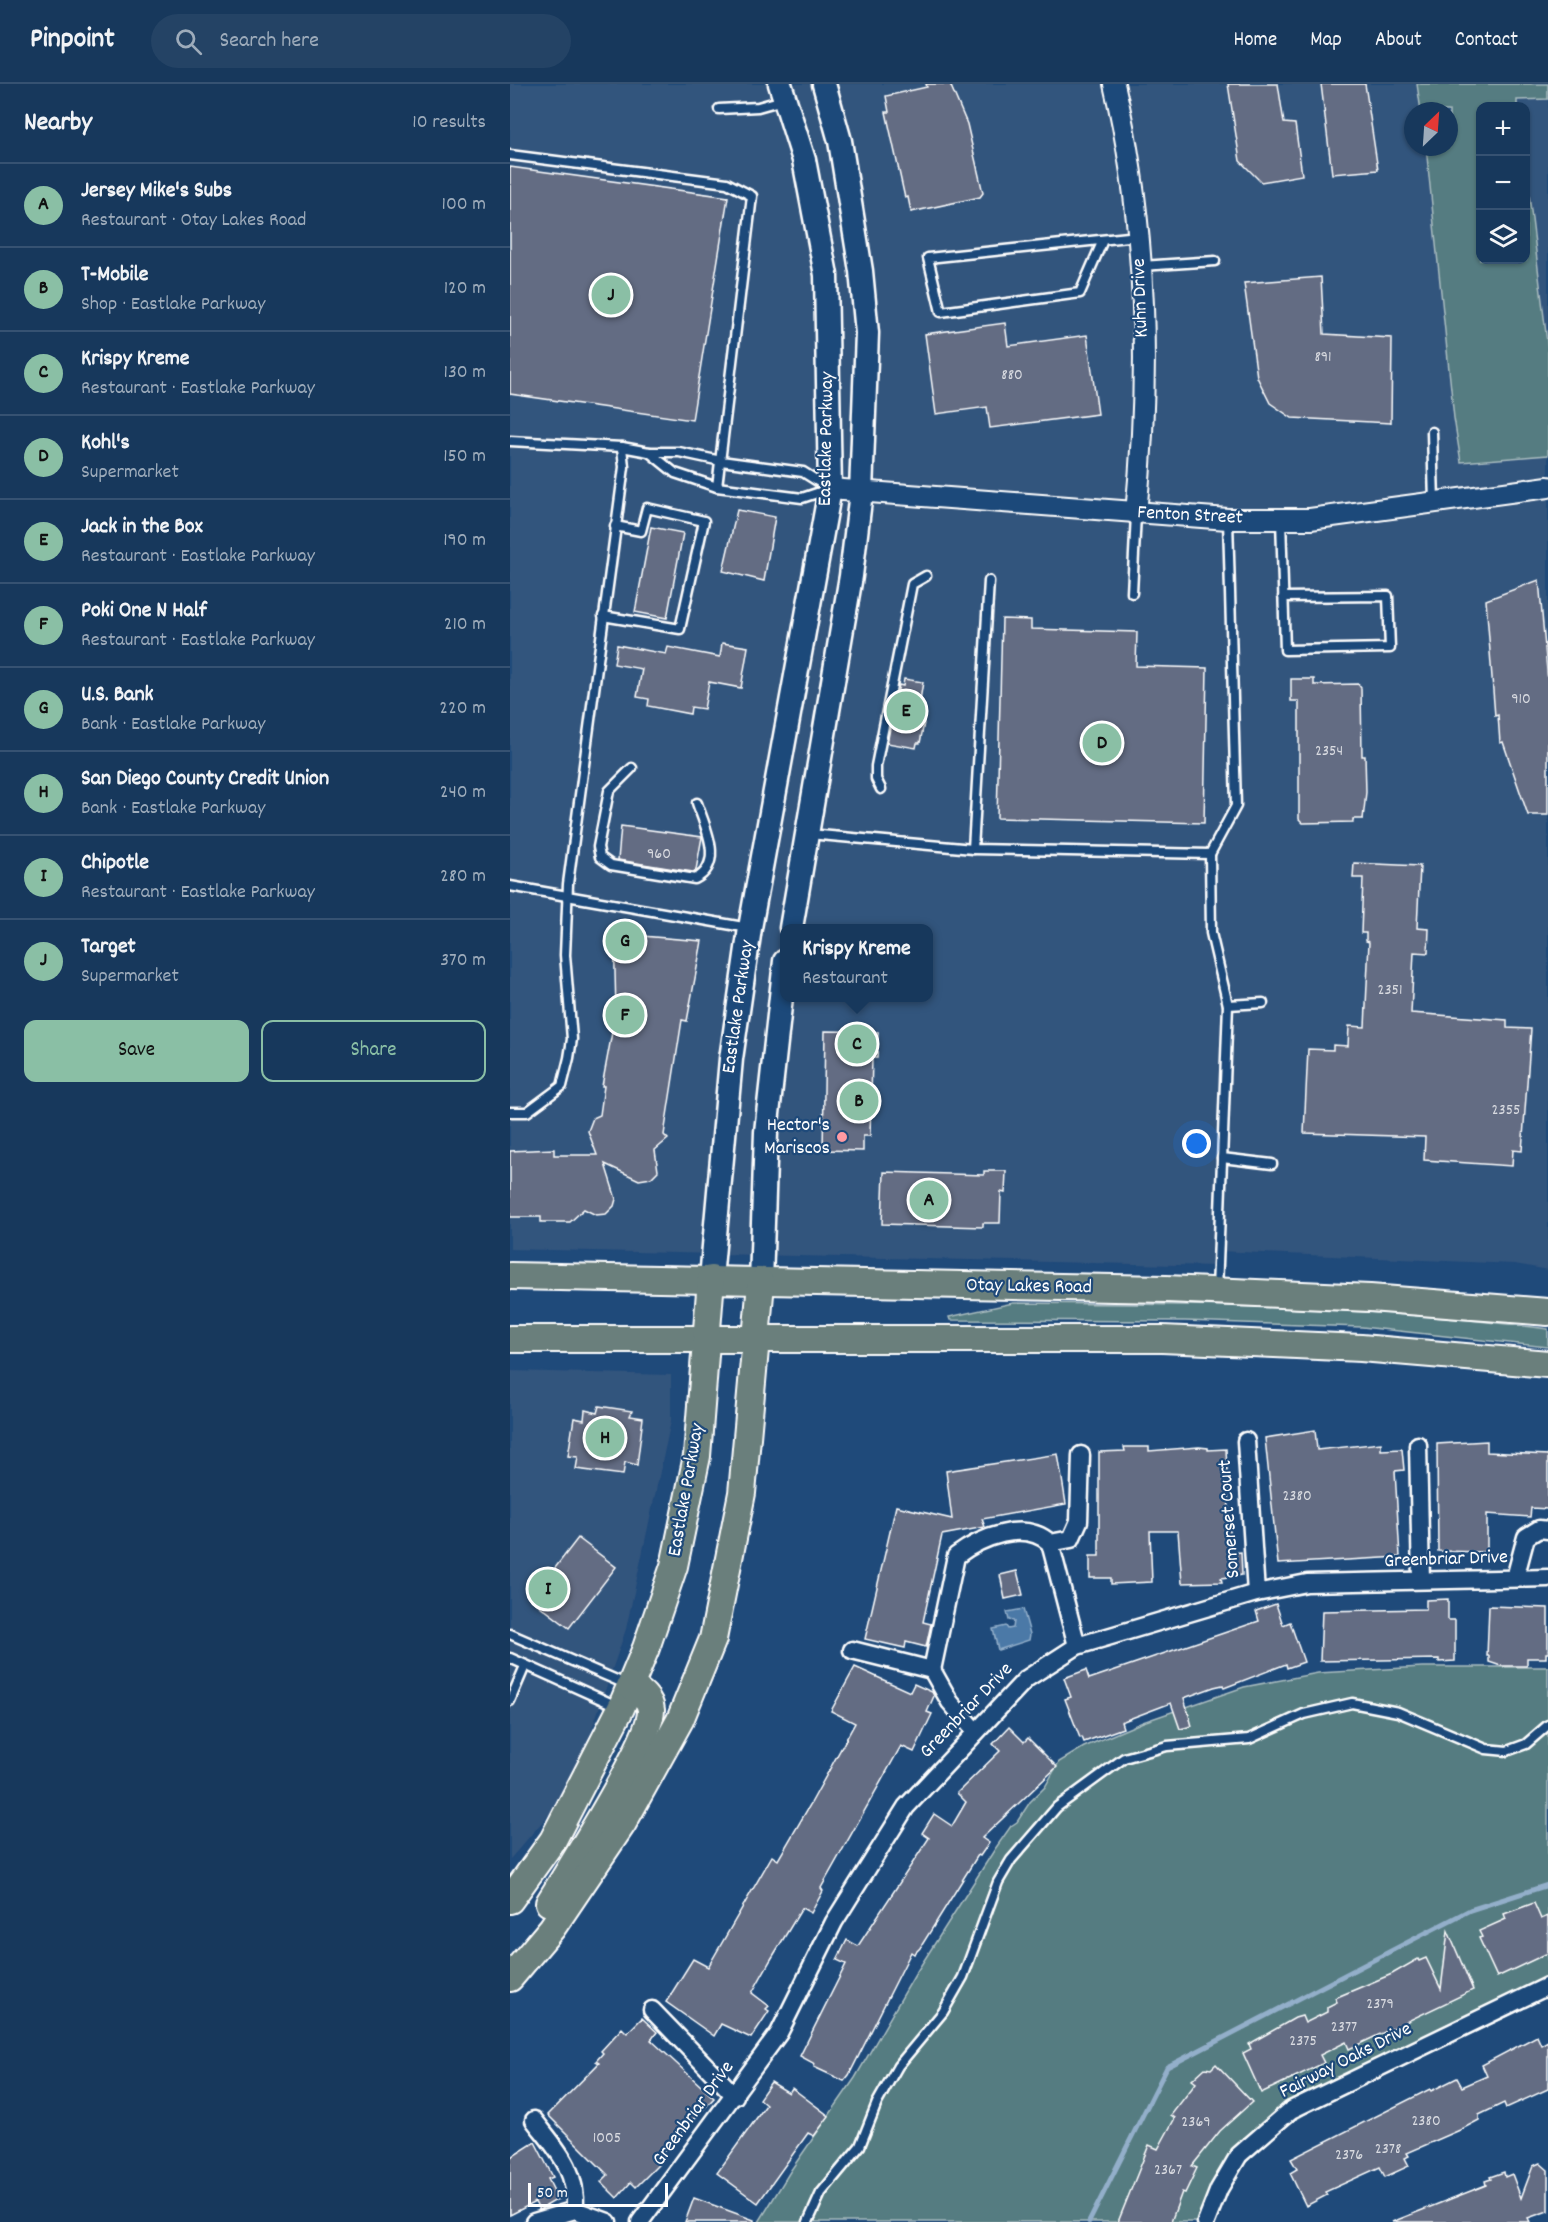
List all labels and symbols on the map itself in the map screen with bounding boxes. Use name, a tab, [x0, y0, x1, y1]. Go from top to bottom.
north arrow	[1404, 102, 1458, 156]
street label: Kuhn Drive	[1126, 258, 1156, 338]
pin: J	[592, 272, 630, 318]
house number: 891	[1314, 346, 1332, 369]
house number: 880	[1001, 364, 1023, 387]
street label: Eastlake Parkway	[812, 371, 842, 506]
street label: Fenton Street	[1137, 499, 1243, 533]
pin: E	[886, 688, 926, 734]
house number: 910	[1511, 688, 1531, 711]
pin: D	[1082, 720, 1122, 766]
house number: 2354	[1315, 740, 1343, 763]
house number: 960	[647, 843, 671, 866]
pin: G	[606, 918, 644, 964]
street label: Eastlake Parkway	[716, 938, 762, 1076]
house number: 2351	[1377, 979, 1403, 1002]
pin: F	[606, 992, 644, 1038]
pin: C	[838, 1022, 876, 1066]
pin: B	[840, 1078, 878, 1124]
house number: 2355	[1492, 1099, 1520, 1122]
place label: Hector's Mariscos	[764, 1112, 830, 1163]
your location	[1182, 1129, 1211, 1158]
marker: Hector's Mariscos	[835, 1130, 849, 1144]
pin: A	[910, 1178, 948, 1222]
street label: Otay Lakes Road	[966, 1272, 1092, 1302]
pin: H	[586, 1416, 625, 1460]
street label: Eastlake Parkway	[662, 1420, 713, 1559]
street label: Somerset Court	[1212, 1459, 1248, 1579]
house number: 2380	[1282, 1485, 1312, 1508]
street label: Greenbriar Drive	[1384, 1544, 1509, 1576]
pin: I	[528, 1566, 567, 1612]
street label: Greenbriar Drive	[914, 1657, 1020, 1765]
house number: 2379	[1366, 1993, 1394, 2016]
street label: Fairway Oaks Drive	[1275, 2016, 1417, 2106]
house number: 2377	[1331, 2016, 1357, 2039]
house number: 2375	[1289, 2030, 1317, 2053]
street label: Greenbriar Drive	[646, 2055, 742, 2172]
house number: 2380	[1411, 2110, 1441, 2133]
house number: 2369	[1181, 2111, 1211, 2134]
house number: 1005	[593, 2127, 621, 2150]
house number: 2378	[1375, 2138, 1401, 2161]
house number: 2376	[1335, 2144, 1363, 2167]
house number: 2367	[1154, 2159, 1182, 2182]
scale bar	[528, 2180, 668, 2208]

